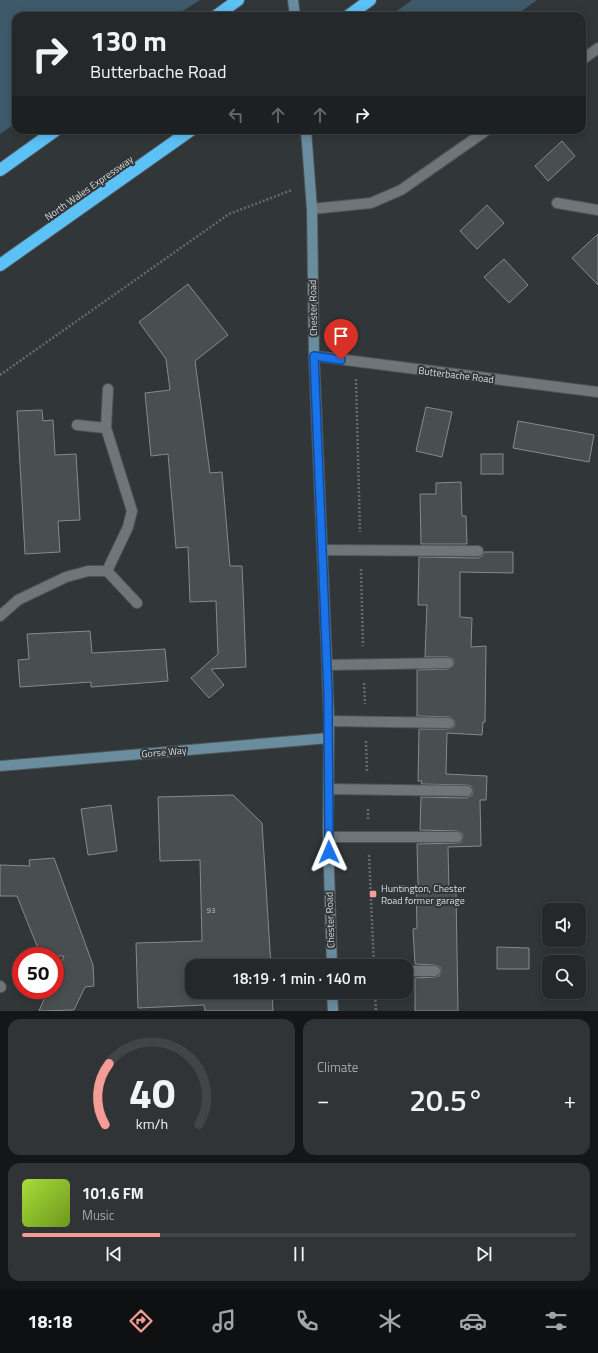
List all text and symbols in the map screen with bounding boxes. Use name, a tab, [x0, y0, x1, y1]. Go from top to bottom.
text: 130 m	[90, 19, 167, 62]
icon: right	[24, 28, 76, 80]
text: Butterbache Road	[90, 58, 227, 85]
icon: left	[225, 104, 247, 126]
icon: ahead	[267, 104, 289, 126]
icon: ahead	[309, 104, 331, 126]
icon: right	[351, 104, 373, 126]
street label: North Wales Expressway	[42, 152, 136, 224]
street label: Chester Road	[305, 280, 321, 336]
pin	[324, 319, 358, 360]
icon: arrive	[330, 325, 352, 347]
street label: Butterbache Road	[417, 363, 495, 387]
street label: Gorse Way	[141, 743, 187, 761]
position arrow	[308, 831, 350, 873]
place label: Huntington, Chester Road former garage	[381, 881, 466, 908]
marker: Huntington, Chester Road former garage	[368, 889, 378, 899]
street label: Chester Road	[322, 892, 338, 948]
map controls	[542, 903, 586, 999]
button: sound	[542, 903, 586, 947]
house number: 93	[207, 904, 215, 916]
speed limit sign: 50	[12, 947, 64, 999]
button: search	[542, 955, 586, 999]
text: 18:19 · 1 min · 140 m	[232, 967, 366, 990]
text: Climate	[317, 1057, 358, 1077]
text: 40	[128, 1061, 175, 1124]
text: 20.5°	[409, 1077, 484, 1123]
text: −	[317, 1083, 329, 1117]
text: +	[564, 1083, 576, 1117]
text: km/h	[135, 1113, 168, 1135]
text: 101.6 FM	[82, 1182, 144, 1205]
text: Music	[82, 1205, 114, 1225]
icon: previous	[103, 1243, 125, 1265]
icon: pause	[288, 1243, 310, 1265]
icon: next	[473, 1243, 495, 1265]
icon: directions	[127, 1307, 155, 1335]
icon: music	[210, 1307, 238, 1335]
icon: phone	[293, 1307, 321, 1335]
icon: climate	[376, 1307, 404, 1335]
icon: car	[459, 1307, 487, 1335]
icon: filters	[542, 1307, 570, 1335]
text: 18:18	[28, 1308, 72, 1335]

